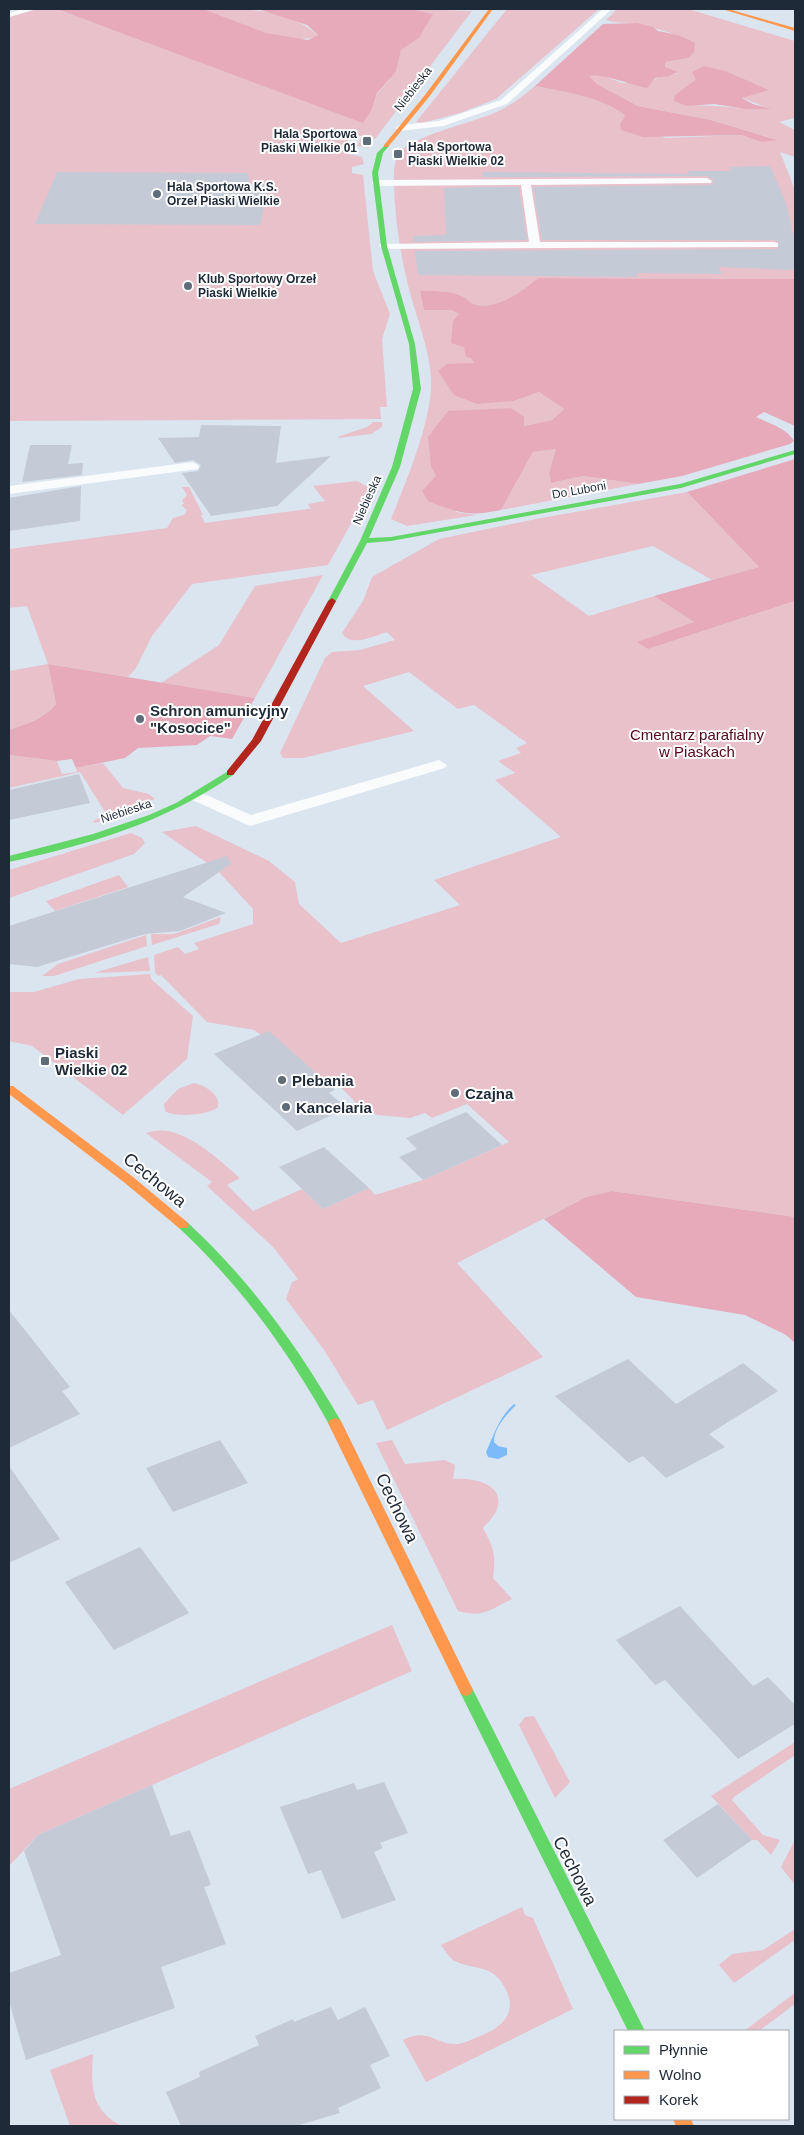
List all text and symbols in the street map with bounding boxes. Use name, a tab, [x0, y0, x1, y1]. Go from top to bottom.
street label: Niebieska	[391, 64, 435, 114]
place label: Hala Sportowa Piaski Wielkie 01	[261, 127, 357, 155]
marker: Hala Sportowa Piaski Wielkie 01	[361, 135, 373, 147]
place label: Hala Sportowa Piaski Wielkie 02	[408, 140, 504, 168]
marker: Hala Sportowa Piaski Wielkie 02	[392, 148, 404, 160]
place label: Hala Sportowa K.S. Orzeł Piaski Wielkie	[167, 180, 280, 208]
marker: Hala Sportowa K.S. Orzeł Piaski Wielkie	[151, 188, 163, 200]
place label: Klub Sportowy Orzeł Piaski Wielkie	[198, 272, 317, 300]
marker: Klub Sportowy Orzeł Piaski Wielkie	[182, 280, 194, 292]
street label: Niebieska	[350, 473, 384, 527]
street label: Do Luboni	[551, 478, 607, 502]
place label: Schron amunicyjny "Kosocice"	[150, 702, 289, 736]
marker: Schron amunicyjny "Kosocice"	[134, 713, 146, 725]
park label: Cmentarz parafialny w Piaskach	[630, 726, 765, 760]
street label: Niebieska	[99, 796, 154, 826]
place label: Piaski Wielkie 02	[55, 1044, 127, 1078]
marker: Piaski Wielkie 02	[39, 1055, 51, 1067]
place label: Plebania	[292, 1072, 354, 1089]
marker: Plebania	[276, 1074, 288, 1086]
place label: Czajna	[465, 1085, 514, 1102]
marker: Czajna	[449, 1087, 461, 1099]
place label: Kancelaria	[296, 1099, 373, 1116]
marker: Kancelaria	[280, 1101, 292, 1113]
street label: Cechowa	[120, 1149, 191, 1212]
street label: Cechowa	[372, 1470, 423, 1547]
street label: Cechowa	[549, 1833, 601, 1910]
legend	[614, 2030, 789, 2120]
text: Płynnie	[659, 2041, 708, 2058]
text: Wolno	[659, 2066, 701, 2083]
text: Korek	[659, 2091, 699, 2108]

